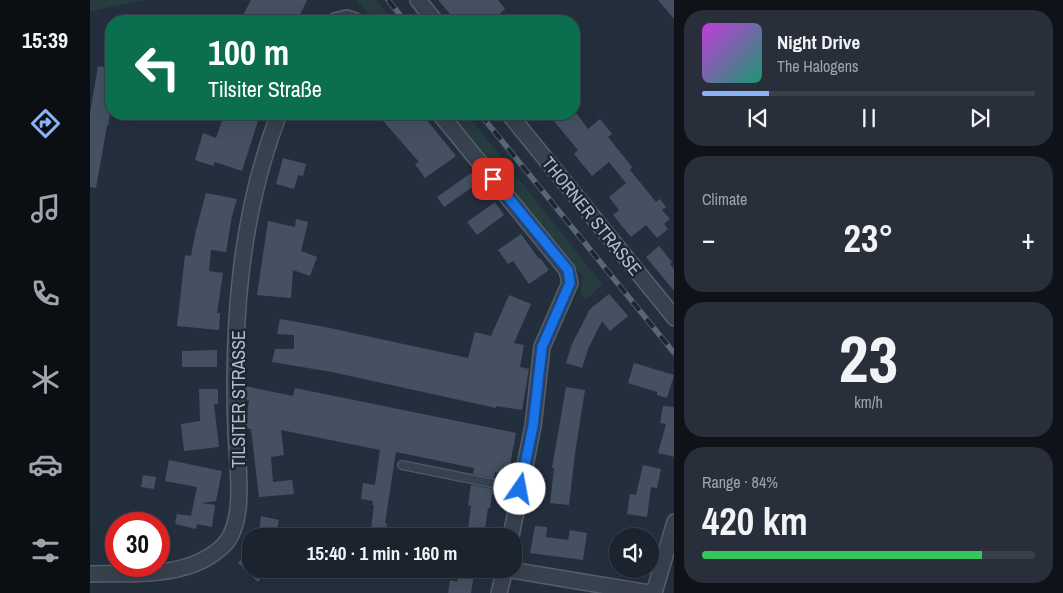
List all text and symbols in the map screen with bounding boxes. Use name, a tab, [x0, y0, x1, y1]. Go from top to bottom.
text: 15:39	[22, 25, 68, 55]
text: 100 m	[208, 29, 289, 76]
text: Night Drive	[777, 29, 860, 55]
icon: left	[125, 35, 190, 100]
text: The Halogens	[777, 55, 859, 77]
text: Tilsiter Straße	[208, 74, 322, 104]
icon: previous	[744, 104, 772, 132]
icon: pause	[855, 104, 883, 132]
icon: next	[966, 104, 994, 132]
icon: directions	[28, 106, 63, 141]
street label: THORNER STRASSE	[536, 151, 648, 281]
pin	[472, 158, 514, 200]
icon: arrive	[479, 165, 507, 193]
text: Climate	[702, 188, 747, 210]
icon: music	[28, 191, 63, 226]
text: 23°	[844, 213, 893, 264]
text: −	[702, 220, 715, 258]
text: +	[1022, 220, 1035, 258]
icon: phone	[28, 276, 63, 311]
text: 23	[839, 315, 898, 402]
street label: TILSITER STRASSE	[226, 330, 251, 468]
icon: climate	[28, 362, 63, 397]
text: km/h	[854, 391, 883, 413]
icon: car	[28, 447, 63, 482]
position arrow	[493, 462, 545, 514]
text: Range · 84%	[702, 471, 778, 493]
text: 420 km	[702, 496, 808, 547]
speed limit sign: 30	[105, 512, 170, 577]
map controls	[609, 528, 659, 578]
button: sound	[609, 528, 659, 578]
icon: filters	[28, 533, 63, 568]
text: 15:40 · 1 min · 160 m	[307, 540, 457, 566]

